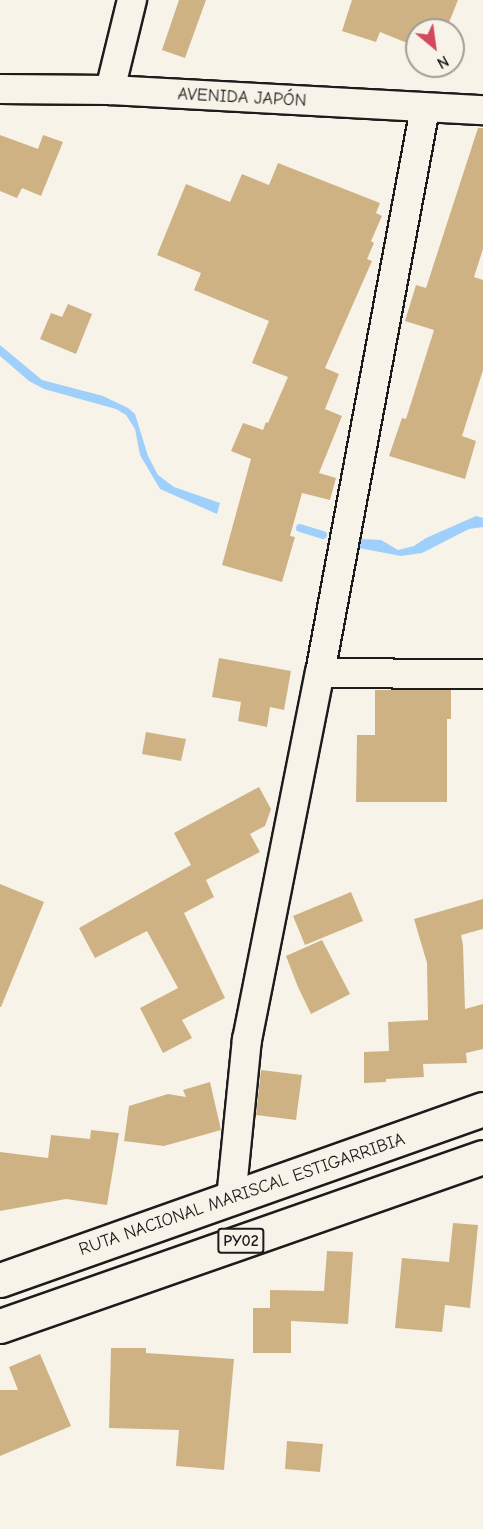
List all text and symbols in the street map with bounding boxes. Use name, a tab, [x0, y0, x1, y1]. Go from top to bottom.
north arrow	[405, 18, 465, 78]
text: N	[434, 52, 452, 72]
street label: AVENIDA JAPÓN	[177, 84, 307, 112]
street label: RUTA NACIONAL MARISCAL ESTIGARRIBIA	[76, 1129, 408, 1261]
road number: PY02	[217, 1228, 265, 1254]

